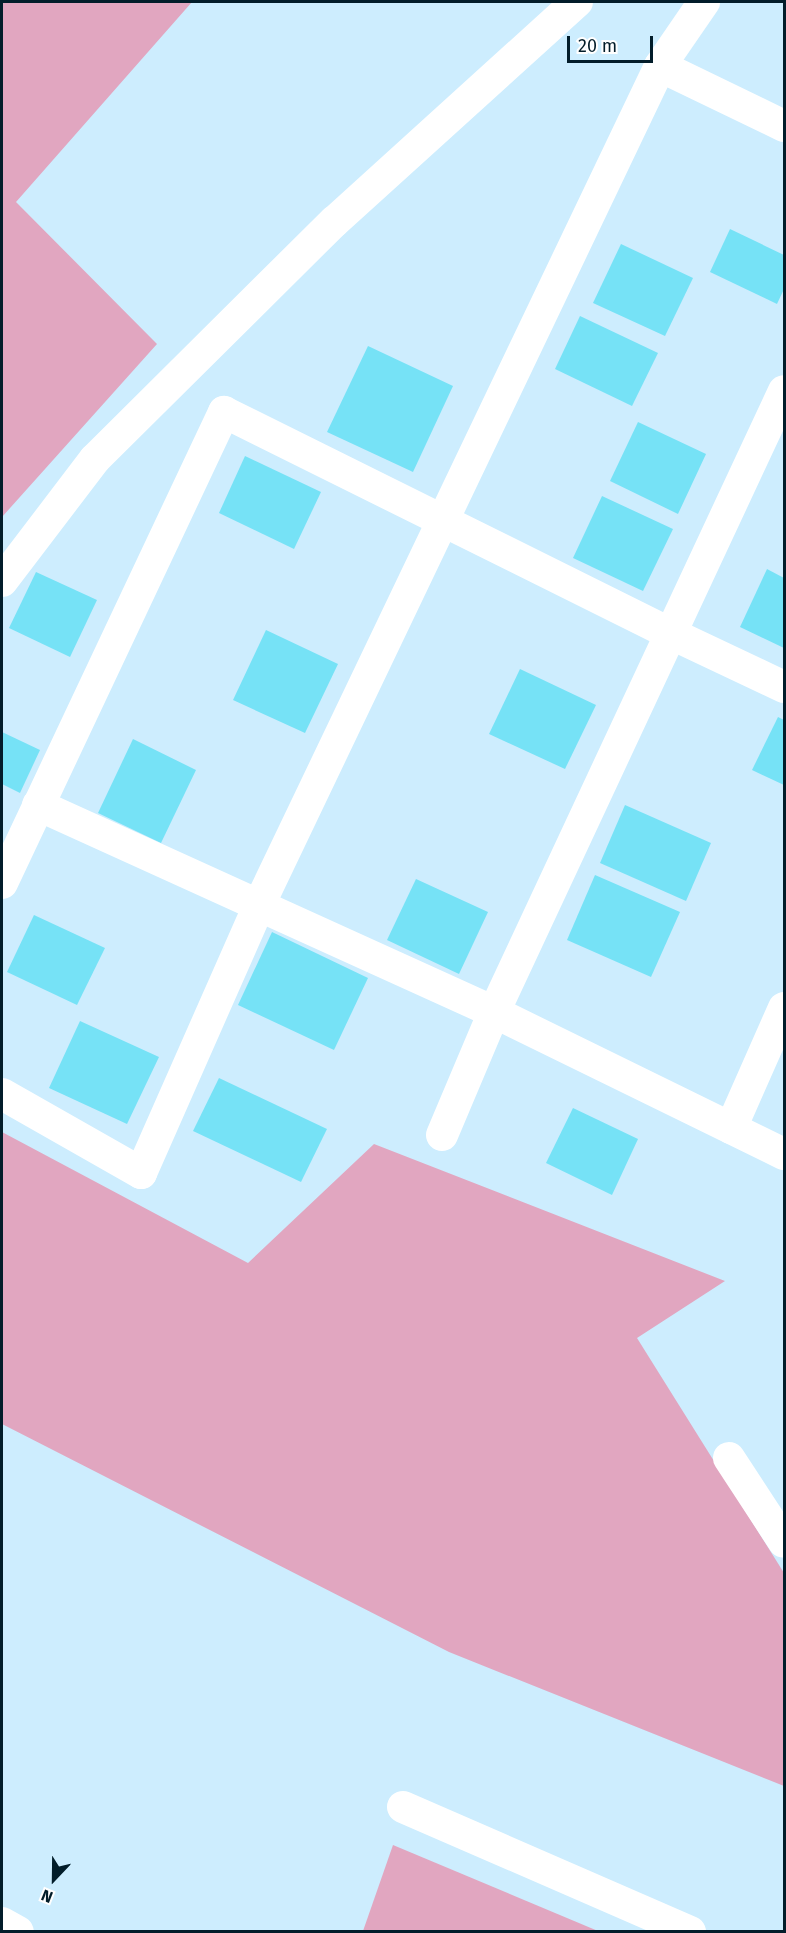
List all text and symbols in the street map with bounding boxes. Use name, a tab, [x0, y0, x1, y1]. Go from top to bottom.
scale bar	[570, 24, 656, 62]
text: 20 m	[578, 35, 617, 57]
north arrow	[24, 1849, 84, 1909]
text: N	[39, 1885, 56, 1907]

